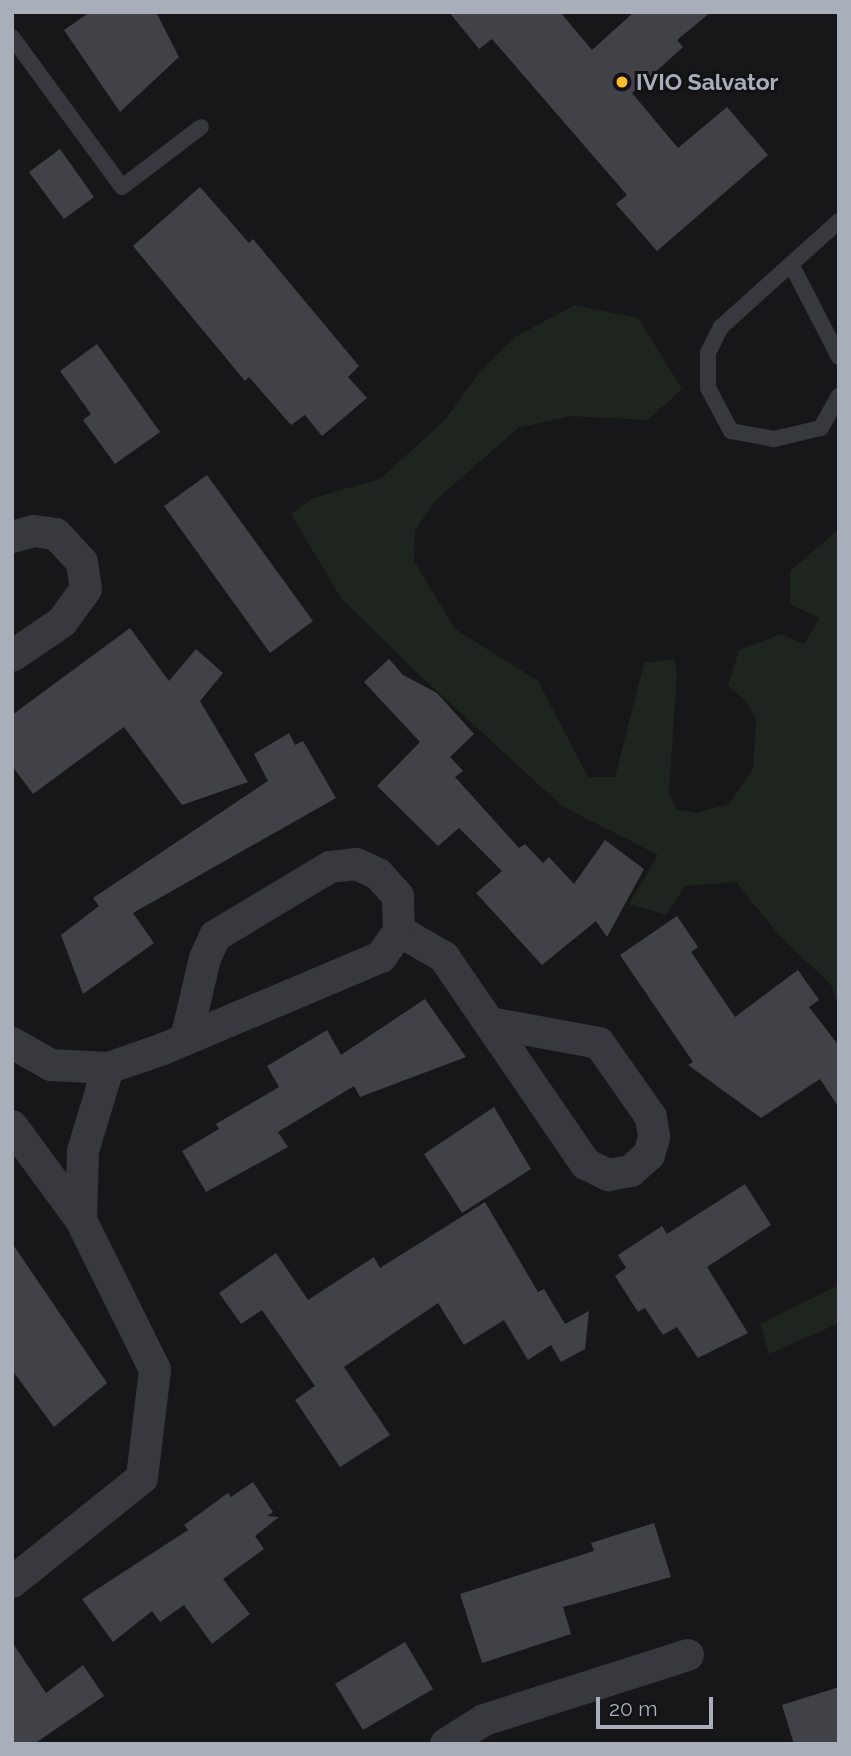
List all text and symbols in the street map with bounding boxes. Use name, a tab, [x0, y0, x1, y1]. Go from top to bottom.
place label: IVIO Salvator	[636, 68, 778, 96]
marker: IVIO Salvator	[614, 74, 630, 90]
scale bar	[599, 1682, 716, 1726]
text: 20 m	[609, 1696, 657, 1721]

